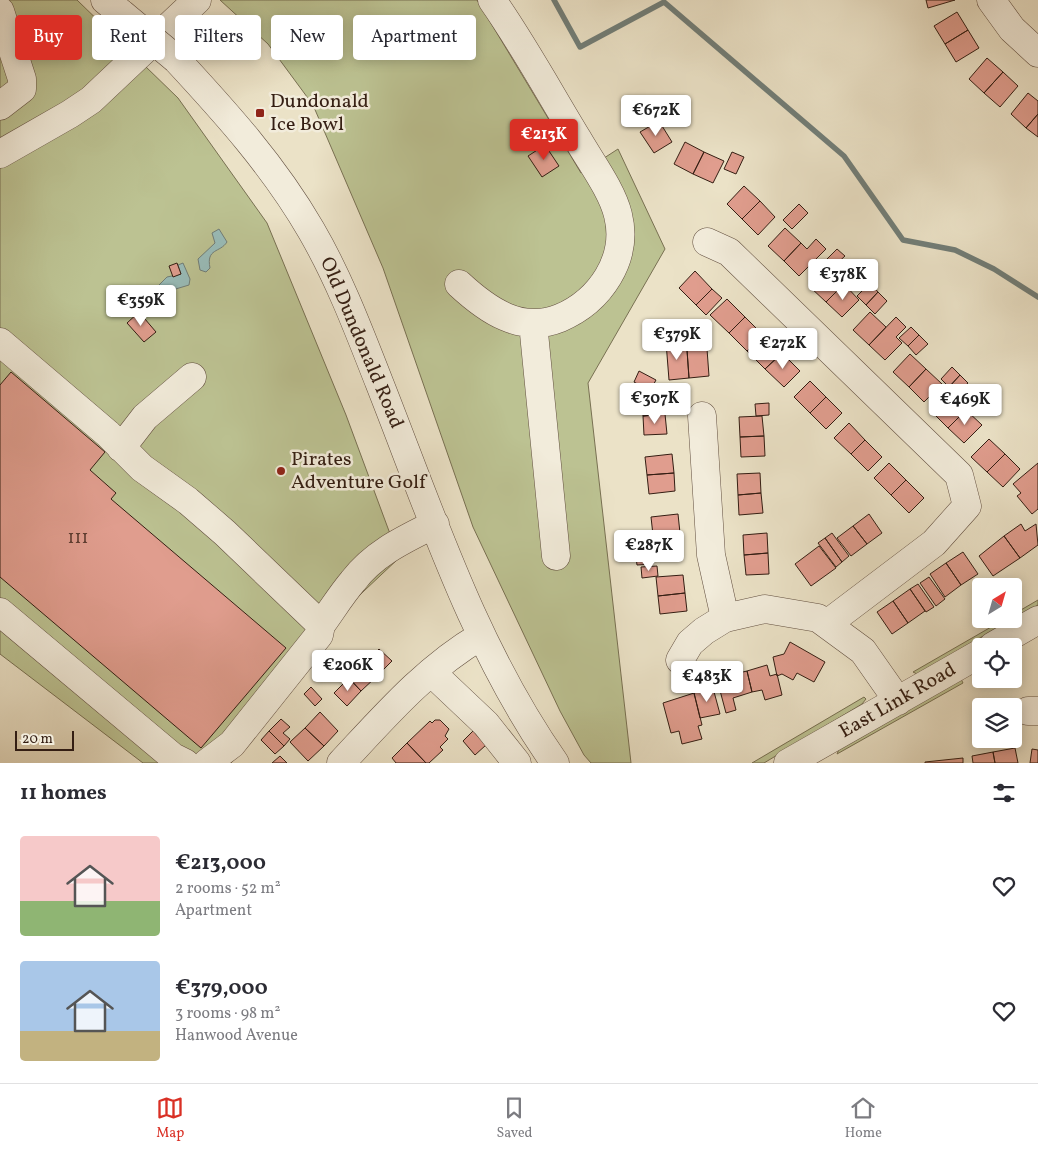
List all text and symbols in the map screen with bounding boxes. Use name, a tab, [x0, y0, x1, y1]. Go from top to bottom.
chip: Buy	[15, 15, 82, 60]
chip: Rent	[92, 15, 165, 60]
chip: Filters	[175, 15, 261, 60]
chip: New	[271, 15, 343, 60]
chip: Apartment	[353, 15, 476, 60]
place label: Dundonald Ice Bowl	[270, 88, 369, 139]
pin: €672K	[621, 94, 691, 137]
text: €672K	[632, 100, 680, 122]
marker: Dundonald Ice Bowl	[254, 107, 266, 119]
pin: €213K	[509, 119, 579, 161]
text: €213K	[521, 124, 567, 146]
street label: Old Dundonald Road	[312, 253, 410, 433]
pin: €378K	[808, 258, 878, 301]
text: €378K	[819, 264, 867, 286]
pin: €359K	[106, 284, 176, 327]
text: €359K	[117, 290, 165, 312]
pin: €379K	[642, 318, 712, 361]
text: €379K	[653, 324, 701, 346]
pin: €272K	[748, 328, 818, 370]
text: €272K	[759, 333, 807, 355]
pin: €307K	[620, 382, 690, 425]
pin: €469K	[930, 384, 1000, 426]
text: €307K	[631, 388, 679, 410]
text: €469K	[940, 389, 990, 411]
place label: Pirates Adventure Golf	[291, 446, 428, 497]
marker: Pirates Adventure Golf	[275, 465, 287, 477]
house number: 111	[68, 526, 88, 551]
pin: €287K	[614, 530, 684, 572]
text: €287K	[625, 535, 673, 557]
north arrow	[972, 578, 1022, 628]
map controls	[972, 578, 1022, 748]
button: locate	[972, 638, 1022, 688]
pin: €206K	[313, 650, 383, 692]
text: €206K	[323, 655, 373, 677]
street label: East Link Road	[834, 656, 962, 746]
pin: €483K	[672, 660, 742, 703]
text: €483K	[682, 666, 732, 688]
button: layers	[972, 698, 1022, 748]
scale bar	[15, 728, 74, 751]
text: 20 m	[22, 730, 53, 749]
text: 11 homes	[20, 779, 107, 808]
icon: filters	[990, 779, 1018, 807]
text: €213,000	[175, 849, 266, 878]
icon: home	[60, 856, 120, 916]
icon: heart	[990, 872, 1018, 900]
text: 2 rooms · 52 m²	[175, 878, 281, 900]
text: Apartment	[175, 900, 252, 922]
text: €379,000	[175, 974, 268, 1003]
icon: home	[60, 981, 120, 1041]
icon: heart	[990, 997, 1018, 1025]
text: 3 rooms · 98 m²	[175, 1003, 280, 1025]
text: Hanwood Avenue	[175, 1025, 298, 1047]
tab: Map	[156, 1094, 184, 1143]
tab: Saved	[496, 1094, 533, 1143]
tab: Home	[845, 1094, 882, 1143]

